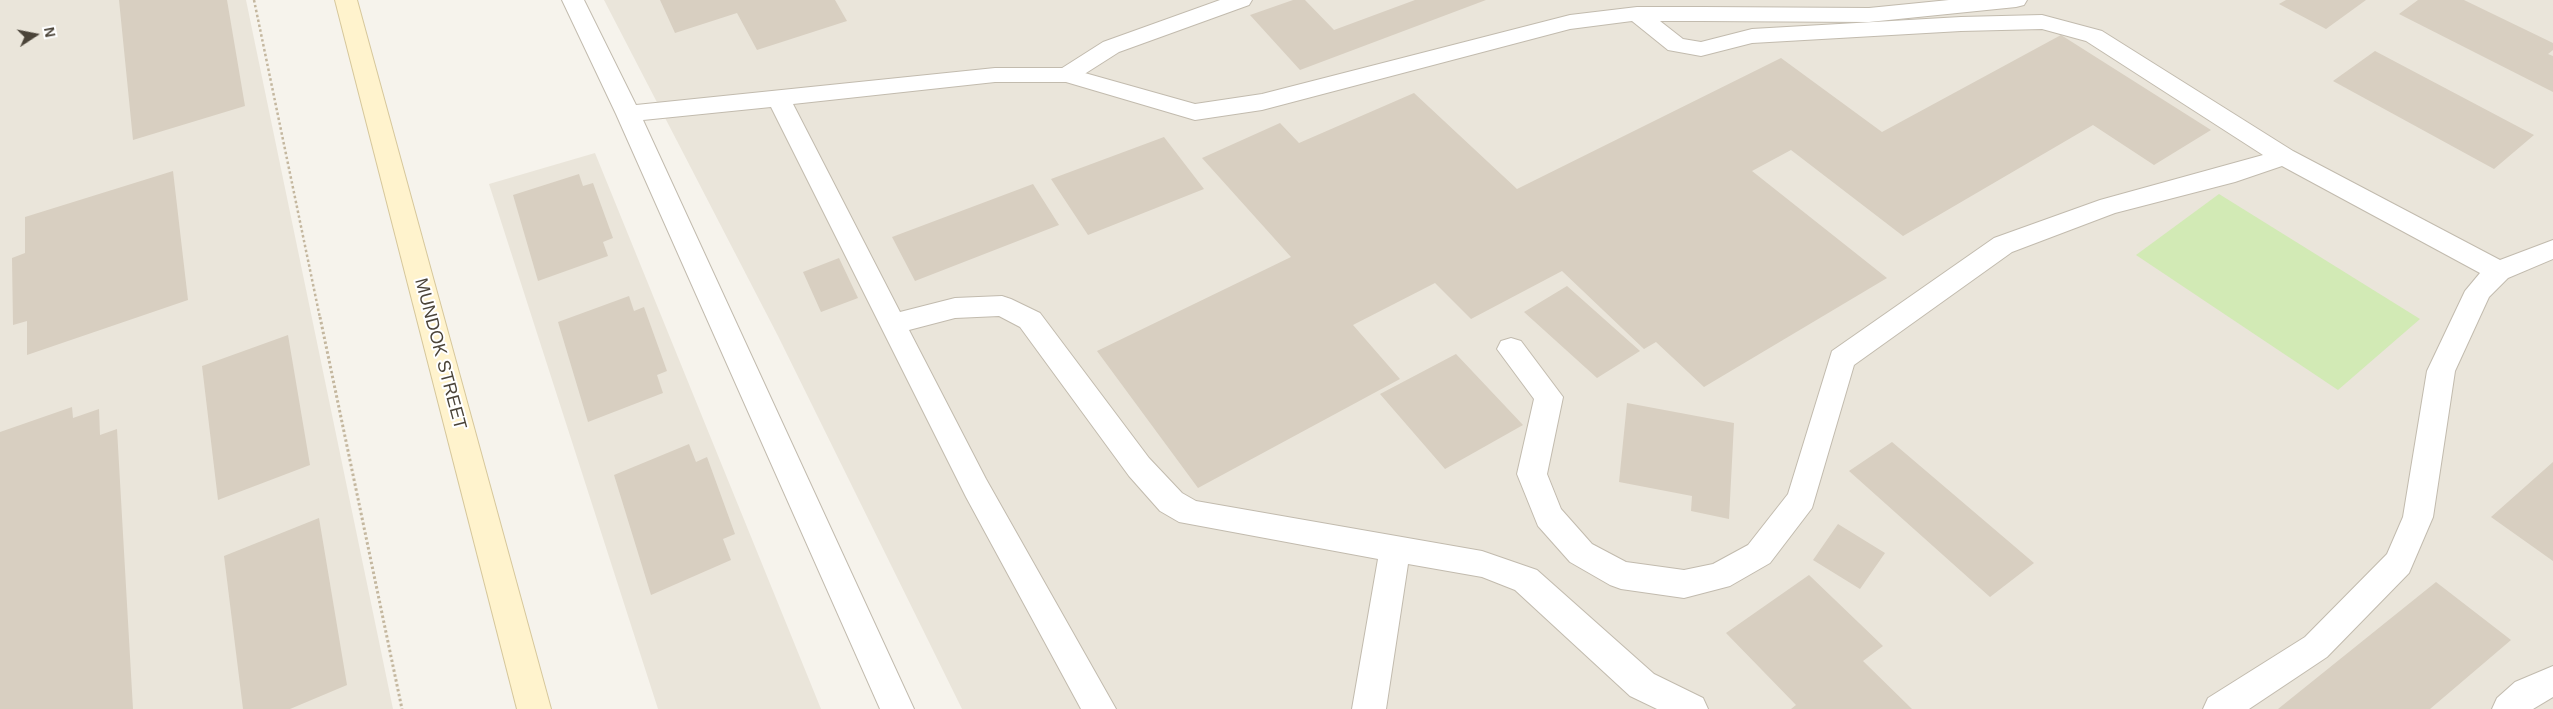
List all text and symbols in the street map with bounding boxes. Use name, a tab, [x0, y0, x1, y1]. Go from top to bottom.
north arrow	[10, 10, 60, 60]
text: N	[41, 26, 59, 39]
street label: MUNDOK STREET	[409, 276, 471, 432]

